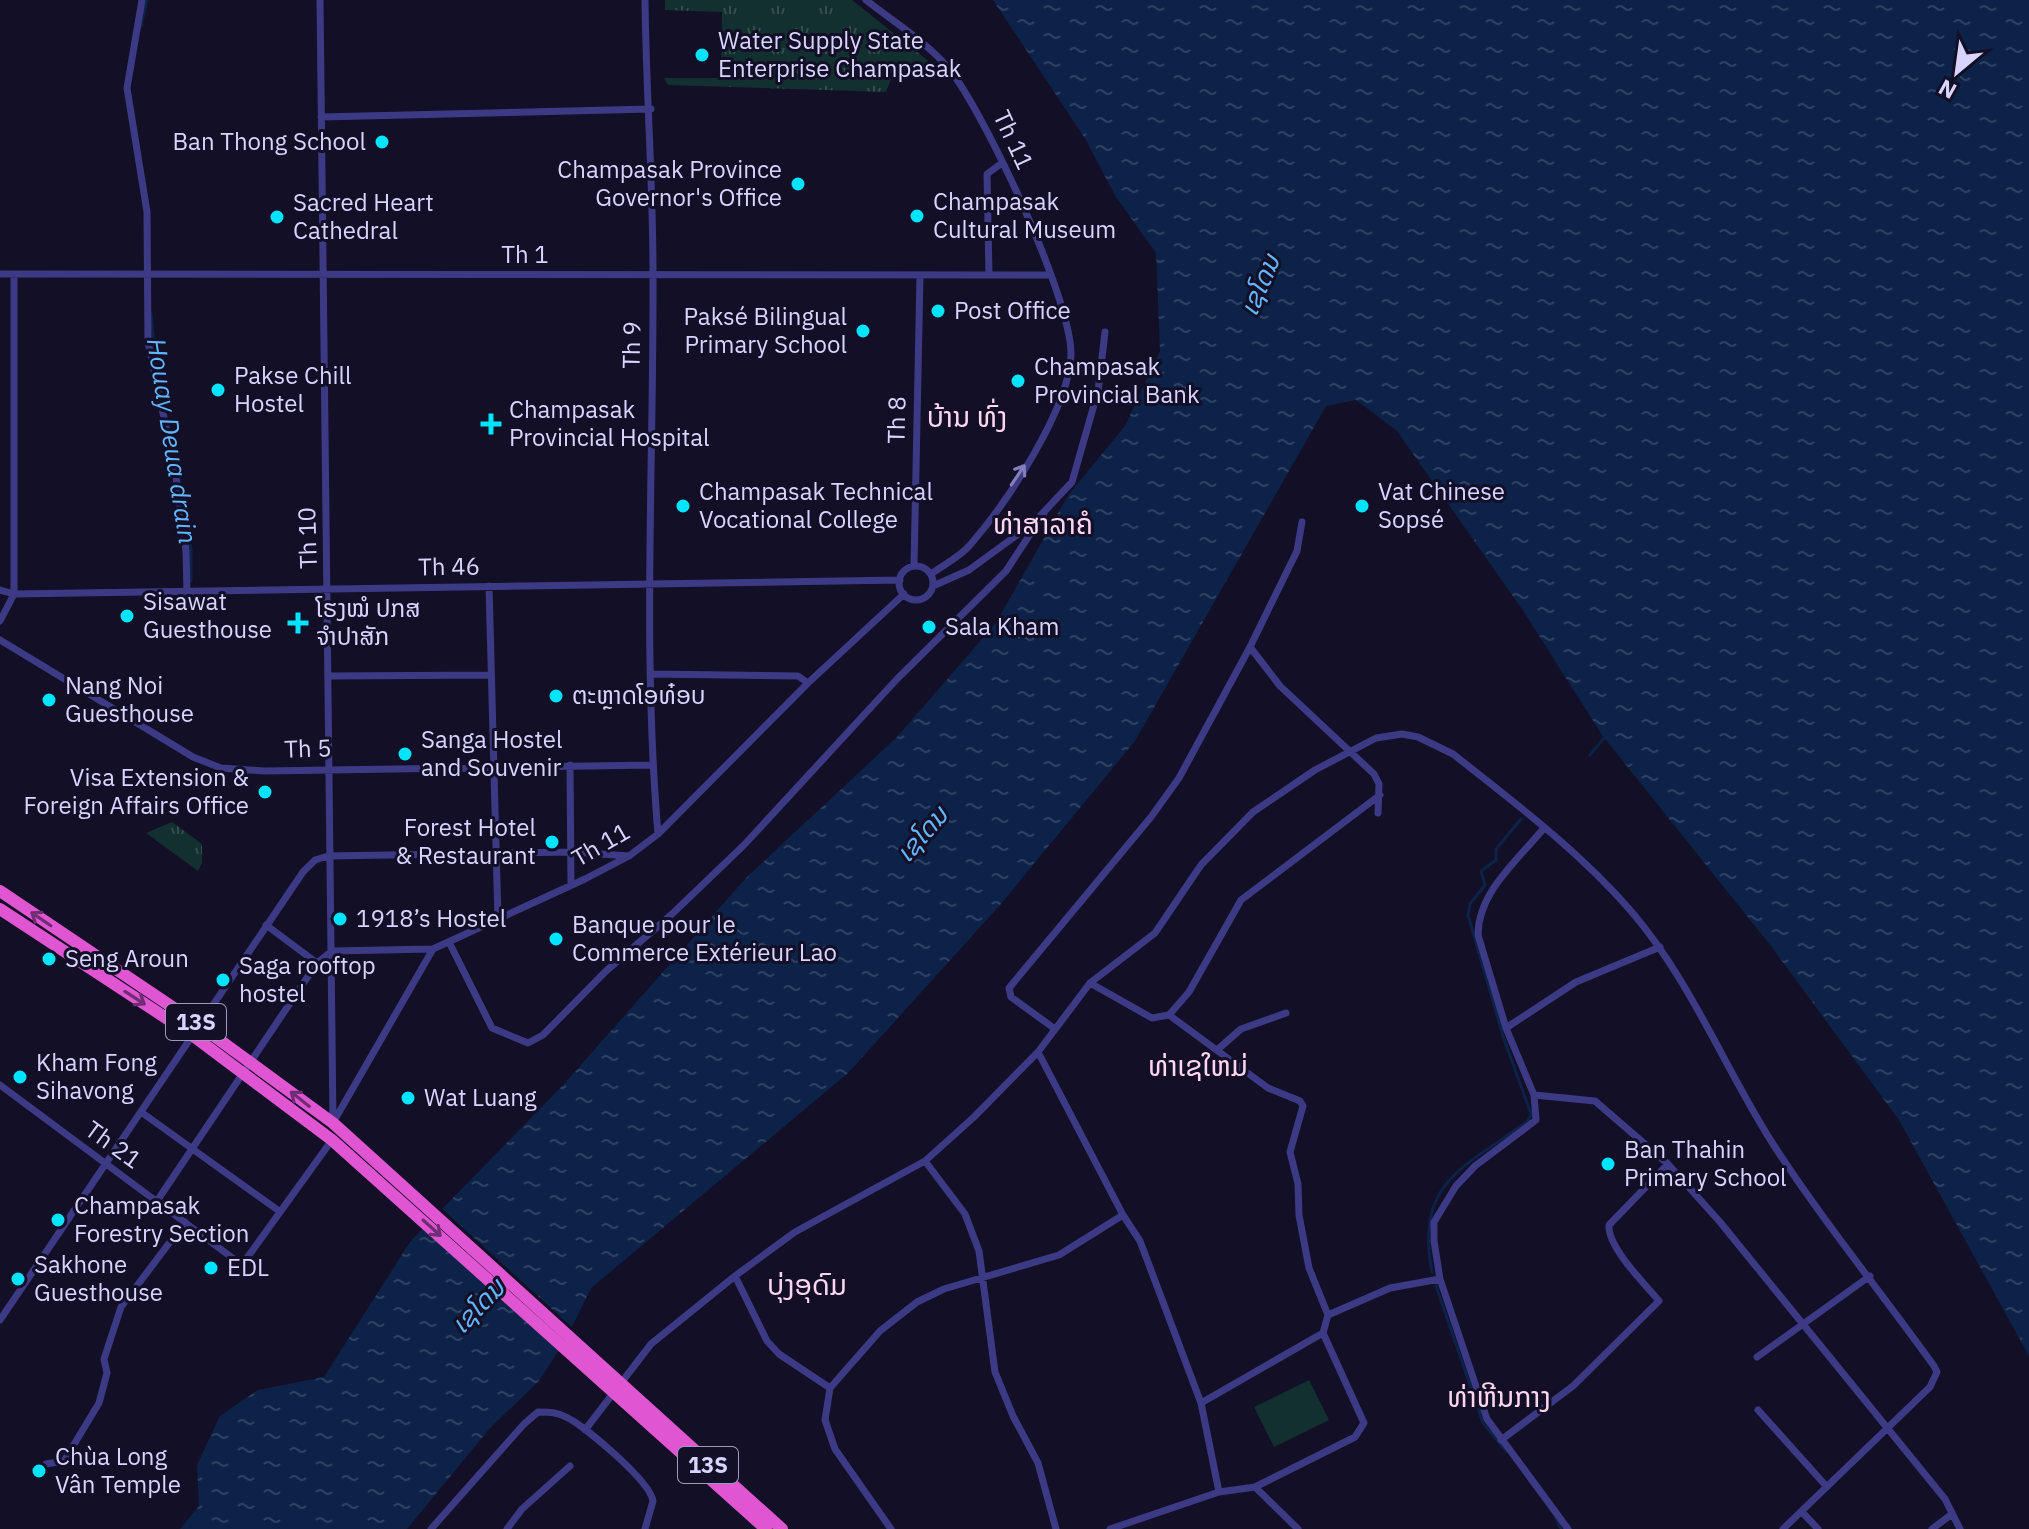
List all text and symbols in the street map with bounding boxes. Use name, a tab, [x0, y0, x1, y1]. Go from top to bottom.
place label: Water Supply State Enterprise Champasak	[718, 24, 962, 84]
north arrow	[1917, 32, 1997, 112]
marker: Water Supply State Enterprise Champasak	[693, 46, 711, 64]
text: N	[1933, 73, 1961, 106]
street label: Th 11	[986, 105, 1041, 174]
place label: Ban Thong School	[172, 125, 366, 157]
marker: Ban Thong School	[373, 133, 391, 151]
place label: Champasak Province Governor's Office	[557, 153, 782, 213]
marker: Champasak Province Governor's Office	[789, 175, 807, 193]
place label: Champasak Cultural Museum	[933, 185, 1116, 245]
place label: Sacred Heart Cathedral	[293, 186, 434, 246]
marker: Champasak Cultural Museum	[908, 207, 926, 225]
marker: Sacred Heart Cathedral	[268, 208, 286, 226]
street label: Th 1	[501, 238, 549, 270]
water label: ເຊໂດນ	[1231, 247, 1288, 320]
place label: Post Office	[954, 294, 1071, 326]
place label: Paksé Bilingual Primary School	[684, 300, 847, 360]
marker: Post Office	[929, 302, 947, 320]
street label: Th 9	[615, 321, 647, 369]
marker: Paksé Bilingual Primary School	[854, 322, 872, 340]
water label: Houay Deua drain	[140, 336, 206, 546]
place label: Champasak Provincial Bank	[1034, 350, 1200, 410]
place label: Pakse Chill Hostel	[234, 359, 352, 419]
marker: Champasak Provincial Bank	[1009, 372, 1027, 390]
marker: Pakse Chill Hostel	[209, 381, 227, 399]
place label: Champasak Provincial Hospital	[509, 393, 710, 453]
street label: Th 8	[880, 396, 912, 444]
district label: ບ້ານ ທົ່ງ	[927, 398, 1007, 435]
marker: Champasak Provincial Hospital	[480, 413, 502, 435]
one-way arrow	[1010, 464, 1026, 487]
place label: Champasak Technical Vocational College	[699, 475, 933, 535]
place label: Vat Chinese Sopsé	[1378, 475, 1505, 535]
marker: Champasak Technical Vocational College	[674, 497, 692, 515]
marker: Vat Chinese Sopsé	[1353, 497, 1371, 515]
district label: ທ່າສາລາຄໍ	[993, 505, 1093, 542]
street label: Th 10	[290, 507, 324, 569]
street label: Th 46	[418, 549, 480, 583]
place label: Sisawat Guesthouse	[143, 585, 272, 645]
place label: ໂຮງໝໍ ປກສ ຈຳປາສັກ	[315, 592, 420, 652]
marker: Sisawat Guesthouse	[118, 607, 136, 625]
place label: Sala Kham	[945, 610, 1059, 642]
marker: ໂຮງໝໍ ປກສ ຈຳປາສັກ	[287, 612, 309, 634]
marker: Sala Kham	[920, 618, 938, 636]
place label: Nang Noi Guesthouse	[65, 669, 194, 729]
place label: ຕະຫຼາດໂອທ໋ອບ	[572, 679, 706, 711]
marker: ຕະຫຼາດໂອທ໋ອບ	[547, 687, 565, 705]
marker: Nang Noi Guesthouse	[40, 691, 58, 709]
place label: Sanga Hostel and Souvenir	[421, 723, 562, 783]
street label: Th 5	[284, 731, 332, 765]
marker: Sanga Hostel and Souvenir	[396, 745, 414, 763]
place label: Visa Extension & Foreign Affairs Office	[24, 761, 249, 821]
marker: Visa Extension & Foreign Affairs Office	[256, 783, 274, 801]
water label: ເຊໂດນ	[888, 797, 956, 868]
place label: Forest Hotel & Restaurant	[396, 811, 536, 871]
street label: Th 11	[566, 815, 635, 873]
marker: Forest Hotel & Restaurant	[543, 833, 561, 851]
place label: 1918’s Hostel	[356, 902, 506, 934]
place label: Banque pour le Commerce Extérieur Lao	[572, 908, 837, 968]
one-way arrow	[30, 910, 52, 927]
marker: 1918’s Hostel	[331, 910, 349, 928]
marker: Banque pour le Commerce Extérieur Lao	[547, 930, 565, 948]
place label: Seng Aroun	[65, 942, 189, 974]
place label: Saga rooftop hostel	[239, 949, 376, 1009]
marker: Seng Aroun	[40, 950, 58, 968]
marker: Saga rooftop hostel	[214, 971, 232, 989]
one-way arrow	[124, 990, 146, 1006]
road number: 13S	[166, 1004, 226, 1040]
place label: Kham Fong Sihavong	[36, 1046, 157, 1106]
district label: ທ່າເຊໃຫມ່	[1148, 1047, 1248, 1084]
marker: Kham Fong Sihavong	[11, 1068, 29, 1086]
place label: Wat Luang	[424, 1081, 537, 1113]
marker: Wat Luang	[399, 1089, 417, 1107]
one-way arrow	[290, 1090, 311, 1107]
street label: Th 21	[79, 1113, 148, 1175]
place label: Ban Thahin Primary School	[1624, 1133, 1787, 1193]
marker: Ban Thahin Primary School	[1599, 1155, 1617, 1173]
place label: Champasak Forestry Section	[74, 1189, 249, 1249]
marker: Champasak Forestry Section	[49, 1211, 67, 1229]
one-way arrow	[421, 1219, 441, 1237]
place label: Sakhone Guesthouse	[34, 1248, 163, 1308]
place label: EDL	[227, 1251, 269, 1283]
marker: EDL	[202, 1259, 220, 1277]
district label: ບຸ່ງອຸດົມ	[767, 1266, 847, 1303]
water label: ເຊໂດນ	[443, 1269, 513, 1340]
marker: Sakhone Guesthouse	[9, 1270, 27, 1288]
district label: ທ່າຫີນກາງ	[1447, 1378, 1551, 1415]
place label: Chùa Long Vân Temple	[55, 1440, 181, 1500]
road number: 13S	[678, 1447, 738, 1483]
marker: Chùa Long Vân Temple	[30, 1462, 48, 1480]

